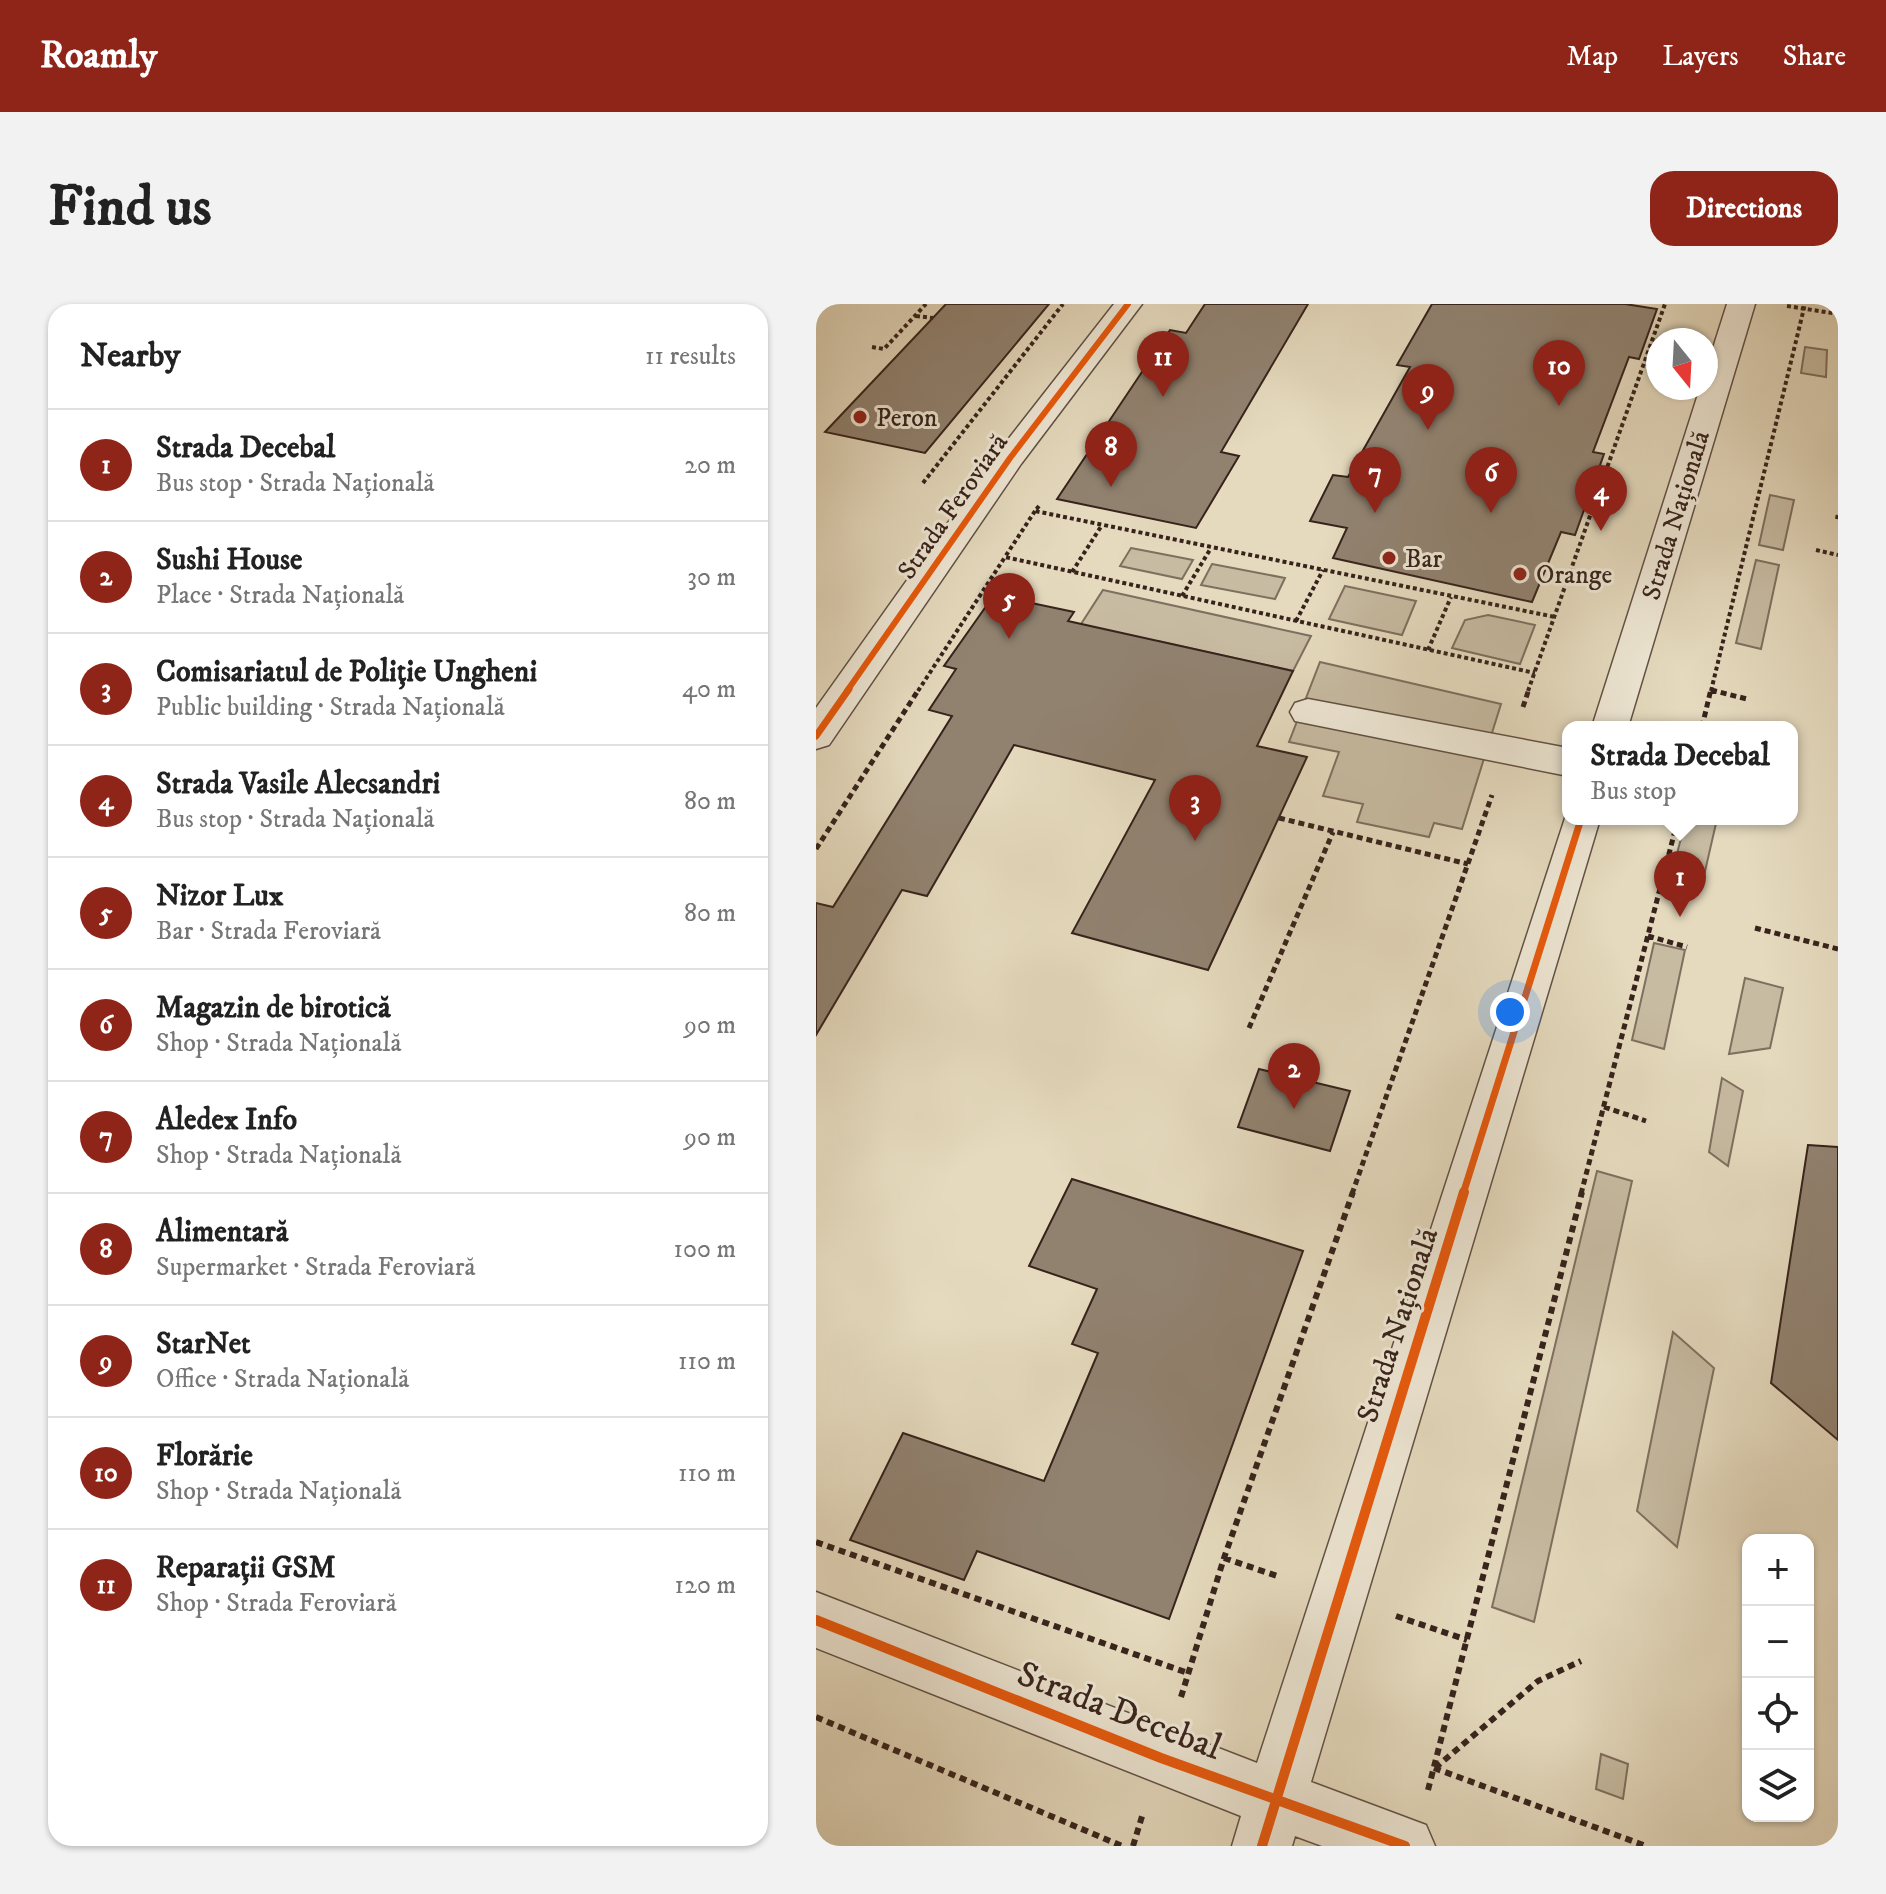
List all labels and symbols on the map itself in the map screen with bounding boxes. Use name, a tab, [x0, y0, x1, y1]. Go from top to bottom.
north arrow	[1646, 328, 1718, 400]
pin: 11	[1137, 331, 1189, 397]
pin: 10	[1533, 340, 1585, 406]
pin: 9	[1402, 364, 1454, 430]
place label: Peron	[876, 402, 938, 435]
marker: Peron	[851, 408, 869, 426]
pin: 8	[1085, 421, 1137, 487]
street label: Strada Națională	[1635, 427, 1718, 604]
street label: Strada Feroviară	[891, 428, 1016, 586]
pin: 7	[1349, 447, 1401, 513]
pin: 6	[1465, 447, 1517, 513]
pin: 4	[1575, 465, 1627, 531]
place label: Bar	[1405, 543, 1442, 576]
marker: Bar	[1380, 549, 1398, 567]
place label: Orange	[1536, 559, 1612, 592]
marker: Orange	[1511, 565, 1529, 583]
pin: 5	[983, 573, 1035, 639]
pin: 3	[1169, 775, 1221, 841]
pin: 1	[1654, 851, 1706, 917]
your location	[1490, 992, 1530, 1032]
pin: 2	[1268, 1043, 1320, 1109]
street label: Strada Națională	[1350, 1223, 1447, 1427]
street label: Strada Decebal	[1011, 1652, 1228, 1771]

